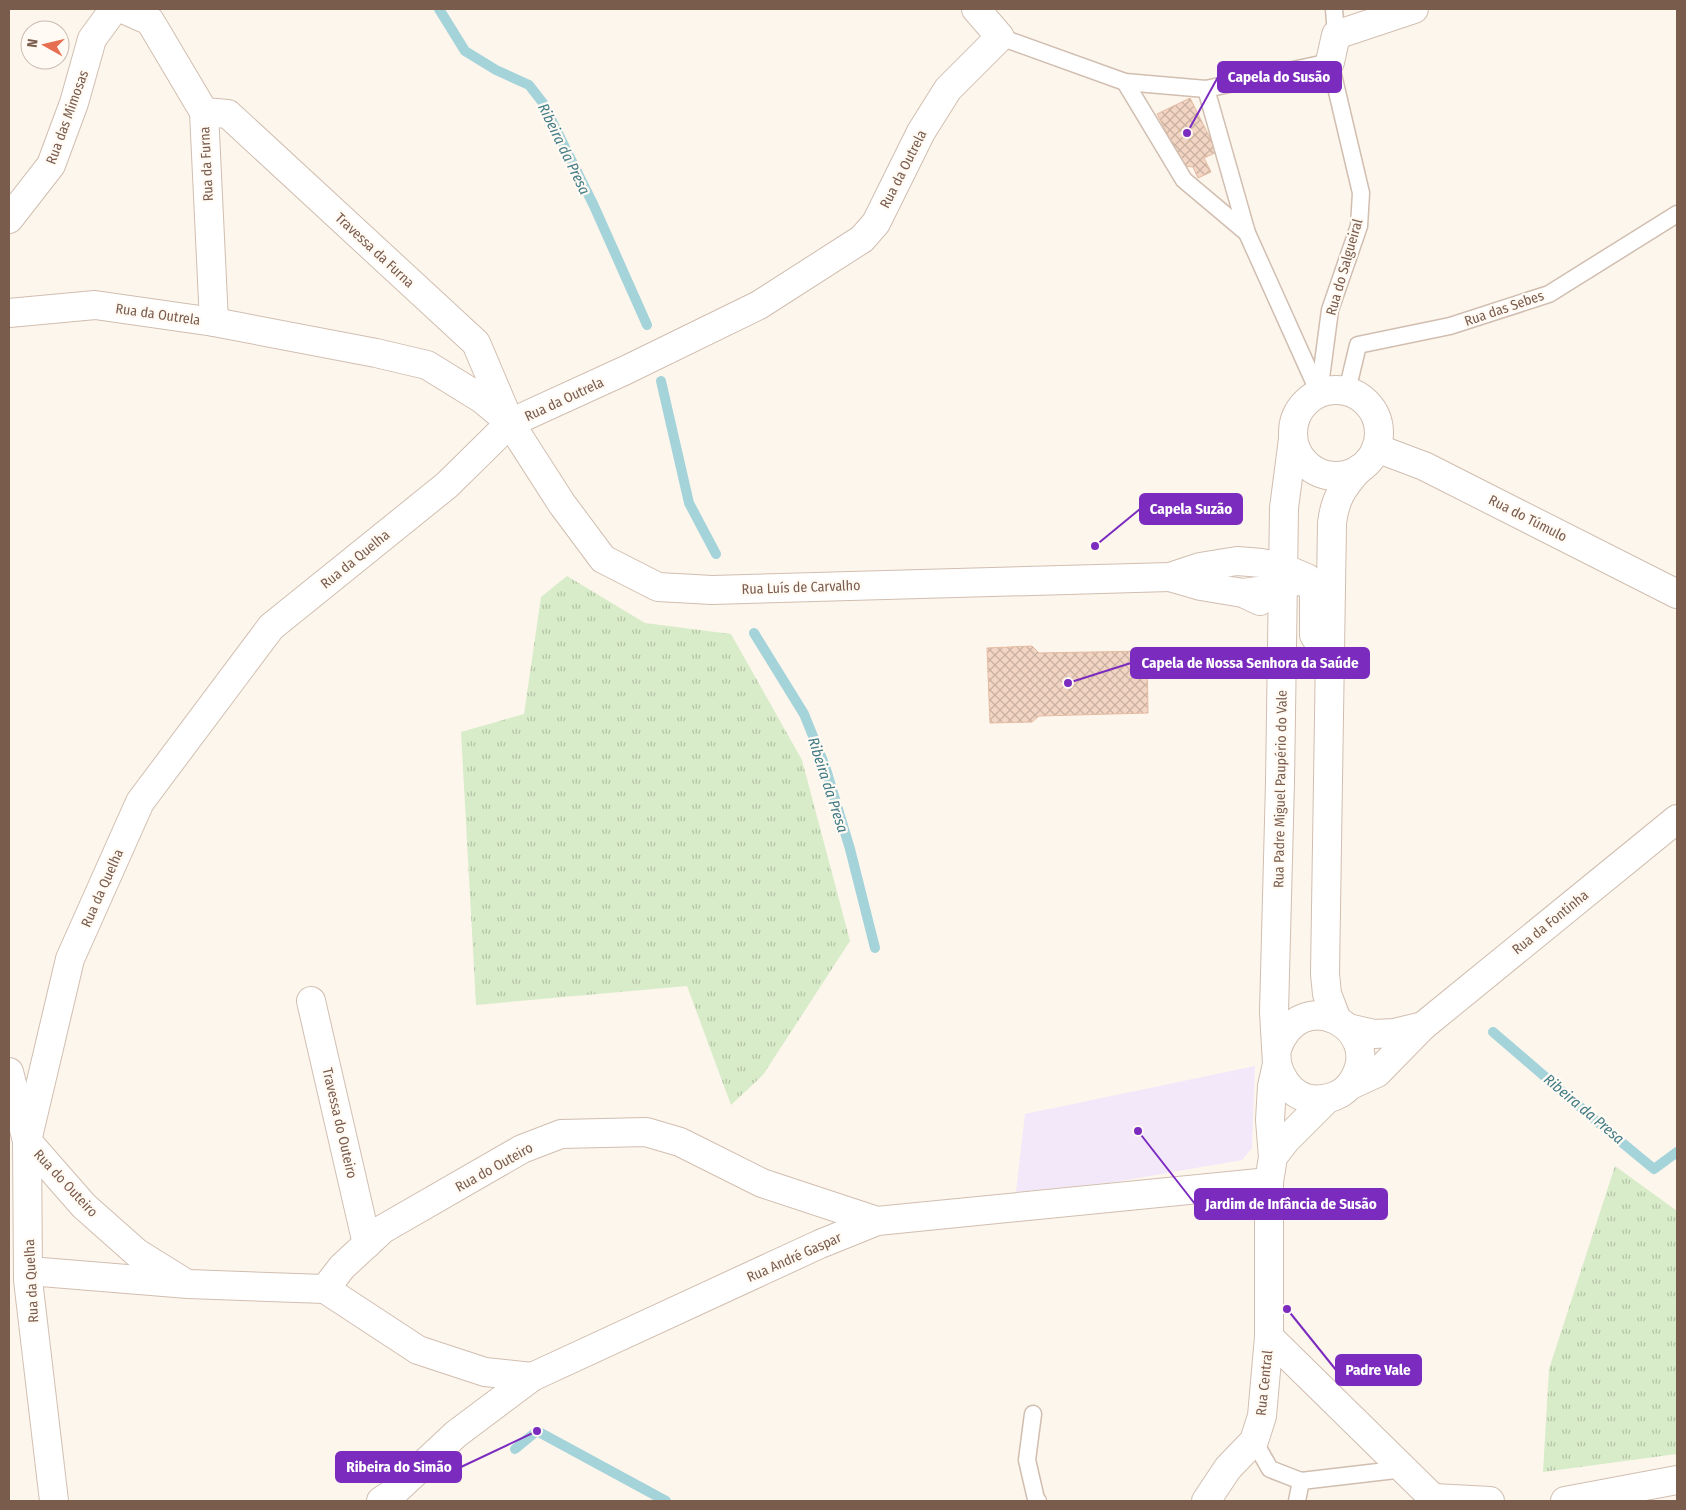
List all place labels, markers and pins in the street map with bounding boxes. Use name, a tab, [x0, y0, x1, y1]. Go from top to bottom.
callout: Capela do Susão	[1218, 62, 1341, 92]
callout: Capela Suzão	[1140, 494, 1242, 524]
callout: Capela de Nossa Senhora da Saúde	[1131, 648, 1369, 678]
callout: Jardim de Infância de Susão	[1195, 1189, 1387, 1219]
callout: Padre Vale	[1336, 1355, 1421, 1385]
callout: Ribeira do Simão	[336, 1452, 461, 1482]

